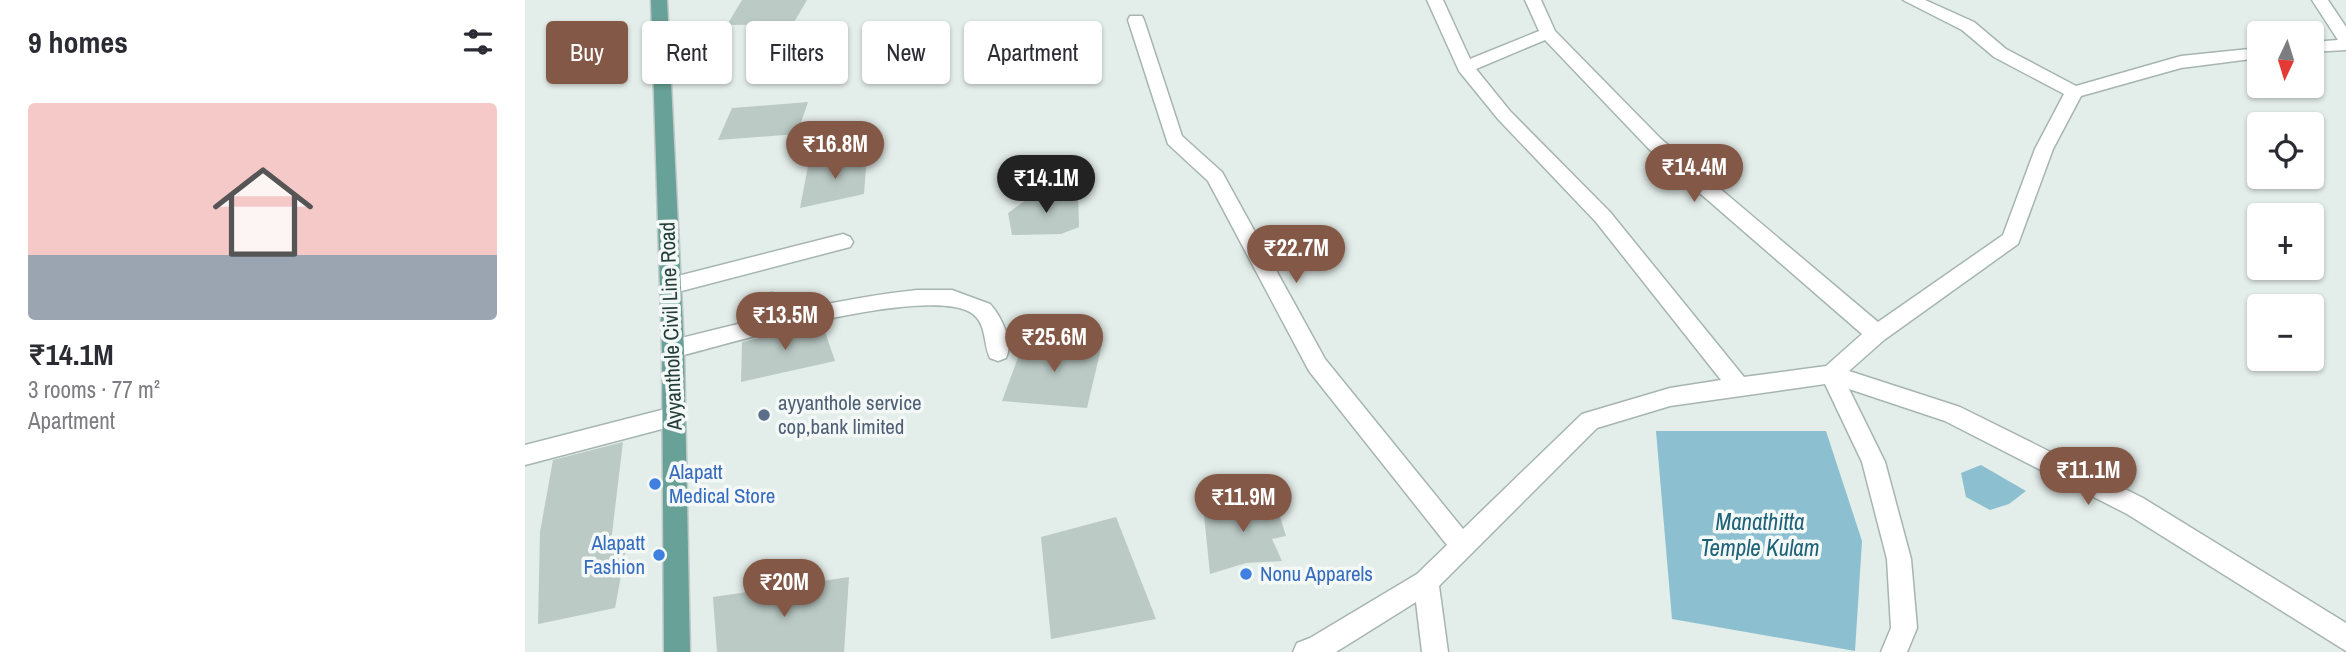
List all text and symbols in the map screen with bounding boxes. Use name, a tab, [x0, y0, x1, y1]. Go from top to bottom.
chip: Buy	[546, 21, 628, 84]
chip: Rent	[642, 21, 732, 84]
chip: Filters	[746, 21, 848, 84]
chip: New	[862, 21, 950, 84]
chip: Apartment	[964, 21, 1102, 84]
north arrow	[2247, 21, 2324, 98]
map controls	[2247, 21, 2324, 371]
text: 9 homes	[28, 22, 128, 62]
icon: filters	[459, 23, 497, 61]
button: locate	[2247, 112, 2324, 189]
pin: ₹16.8M	[778, 122, 892, 181]
text: ₹16.8M	[802, 128, 868, 159]
pin: ₹14.4M	[1637, 144, 1751, 204]
icon: home	[200, 149, 326, 275]
text: ₹14.4M	[1661, 151, 1727, 182]
pin: ₹14.1M	[989, 156, 1103, 215]
text: ₹14.1M	[1013, 162, 1079, 193]
button: +	[2247, 203, 2324, 280]
street label: Ayyanthole Civil Line Road	[652, 221, 689, 432]
pin: ₹22.7M	[1239, 226, 1353, 285]
text: ₹22.7M	[1263, 232, 1329, 263]
pin: ₹13.5M	[728, 292, 842, 352]
button: −	[2247, 294, 2324, 371]
text: ₹13.5M	[752, 299, 818, 330]
pin: ₹25.6M	[997, 314, 1111, 374]
text: ₹25.6M	[1021, 321, 1087, 352]
text: ₹14.1M	[28, 334, 114, 374]
text: 3 rooms · 77 m²	[28, 374, 160, 405]
place label: ayyanthole service cop,bank limited	[778, 388, 922, 441]
text: Apartment	[28, 405, 115, 436]
marker: ayyanthole service cop,bank limited	[756, 407, 772, 423]
pin: ₹11.1M	[2031, 448, 2145, 507]
text: ₹11.1M	[2056, 454, 2120, 485]
place label: Alapatt Medical Store	[668, 457, 775, 510]
pin: ₹11.9M	[1186, 475, 1300, 534]
marker: Alapatt Medical Store	[647, 476, 663, 492]
text: ₹11.9M	[1211, 481, 1275, 512]
water label: Manathitta Temple Kulam	[1700, 506, 1820, 563]
place label: Alapatt Fashion	[584, 528, 645, 581]
marker: Alapatt Fashion	[651, 547, 667, 563]
place label: Nonu Apparels	[1260, 559, 1373, 588]
pin: ₹20M	[743, 560, 825, 619]
text: ₹20M	[759, 566, 809, 597]
marker: Nonu Apparels	[1238, 566, 1254, 582]

